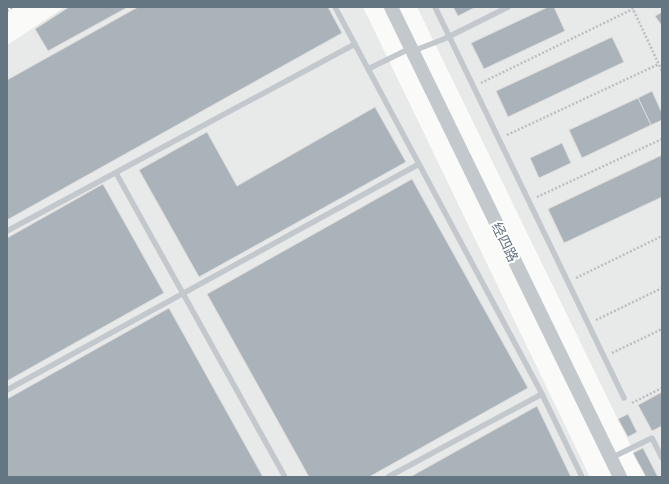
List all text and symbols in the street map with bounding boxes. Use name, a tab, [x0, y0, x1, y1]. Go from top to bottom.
street label: 经四路	[487, 219, 523, 265]

